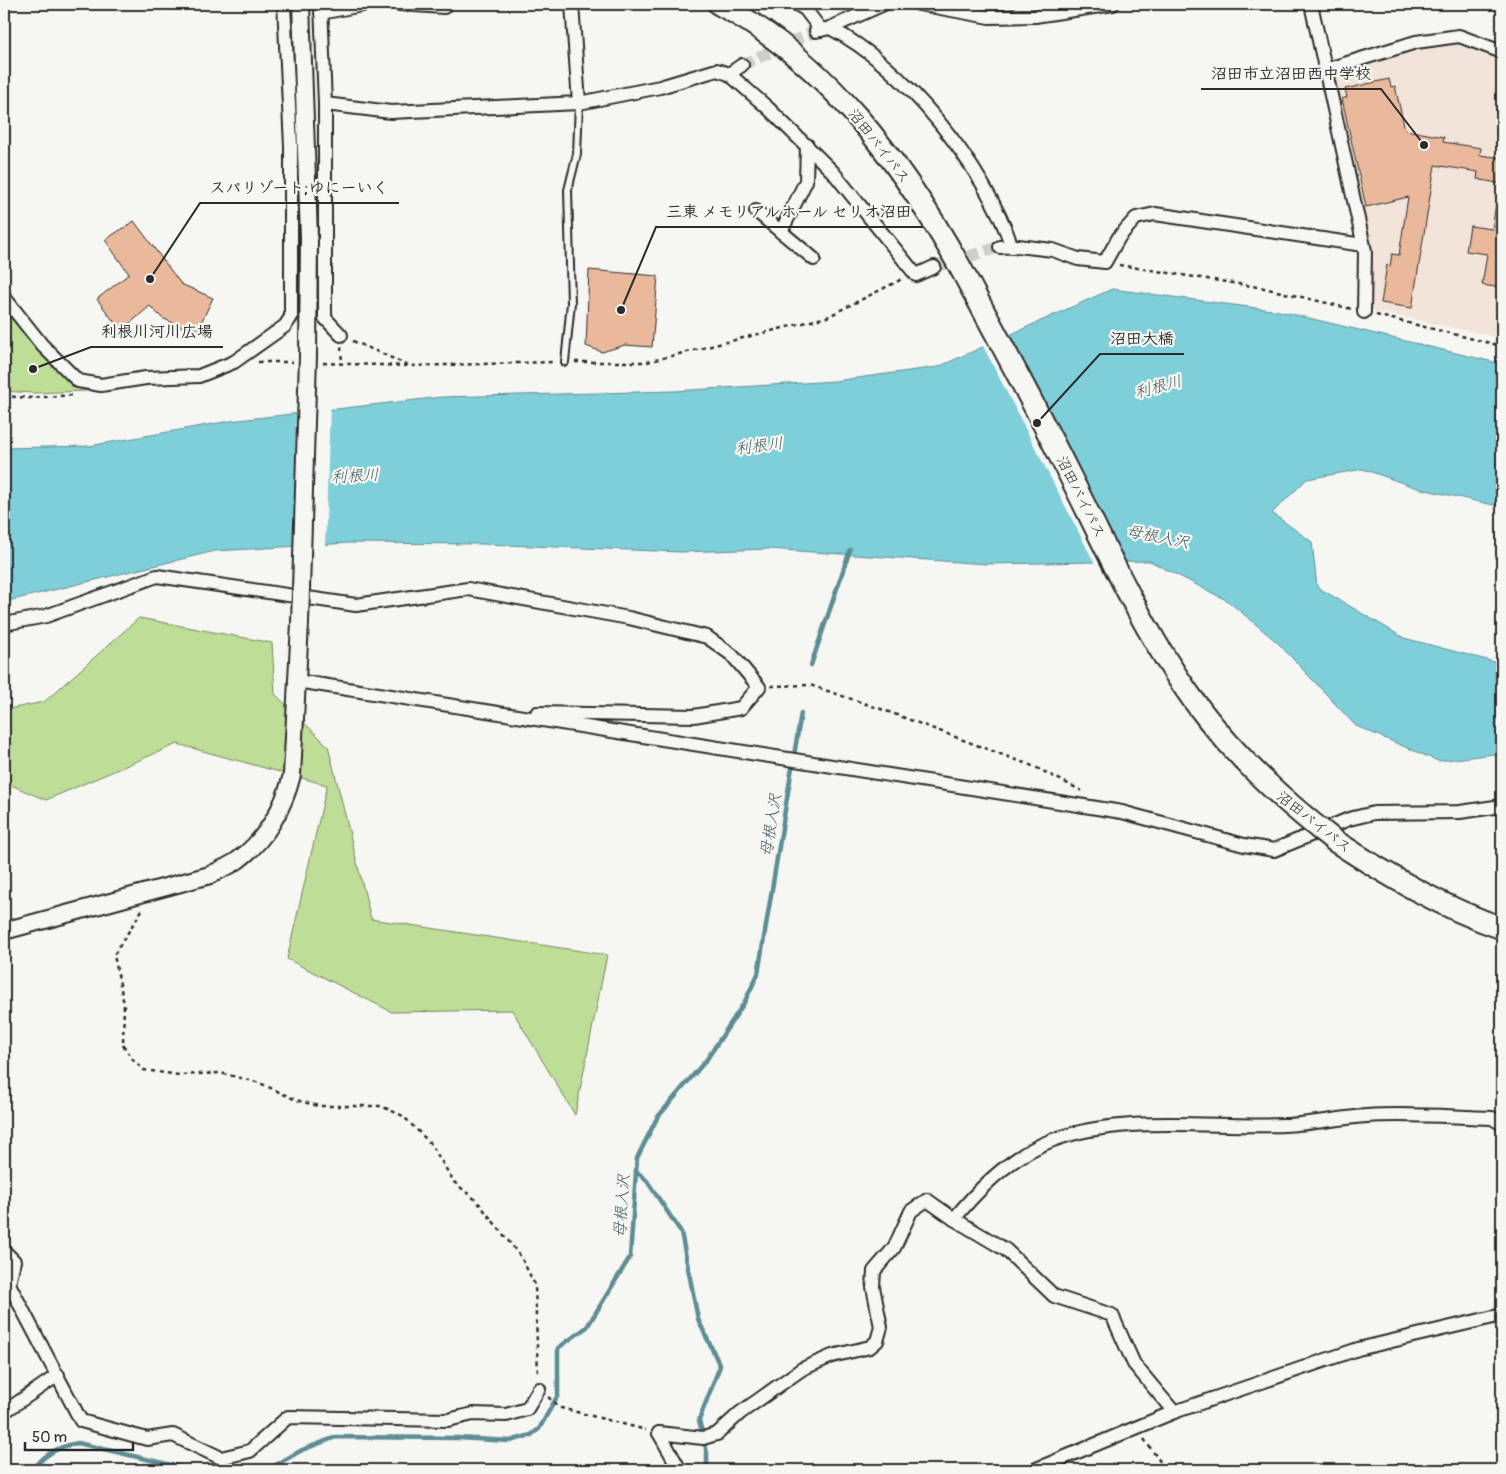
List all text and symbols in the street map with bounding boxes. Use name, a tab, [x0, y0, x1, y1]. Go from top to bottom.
callout: 沼田市立沼田西中学校	[1201, 58, 1381, 89]
text: 沼田市立沼田西中学校	[1211, 64, 1371, 84]
street label: 沼田バイパス	[844, 105, 914, 188]
callout: スパリゾート;ゆにーいく	[200, 172, 399, 203]
text: スパリゾート;ゆにーいく	[209, 178, 389, 198]
callout: 三東 メモリアルホール セリオ沼田	[656, 196, 923, 227]
text: 三東 メモリアルホール セリオ沼田	[666, 202, 912, 222]
callout: 利根川河川広場	[91, 316, 223, 347]
text: 利根川河川広場	[101, 322, 213, 342]
callout: 沼田大橋	[1100, 323, 1184, 354]
text: 沼田大橋	[1110, 329, 1174, 349]
water label: 利根川	[1132, 371, 1184, 403]
water label: 利根川	[734, 433, 784, 459]
street label: 沼田バイパス	[1052, 453, 1109, 542]
water label: 利根川	[331, 465, 380, 487]
water label: 母根入沢	[1124, 521, 1192, 553]
street label: 沼田バイパス	[1272, 787, 1355, 857]
water label: 母根入沢	[756, 791, 786, 858]
water label: 母根入沢	[610, 1172, 634, 1239]
scale bar	[25, 1419, 132, 1451]
text: 50 m	[32, 1428, 67, 1447]

